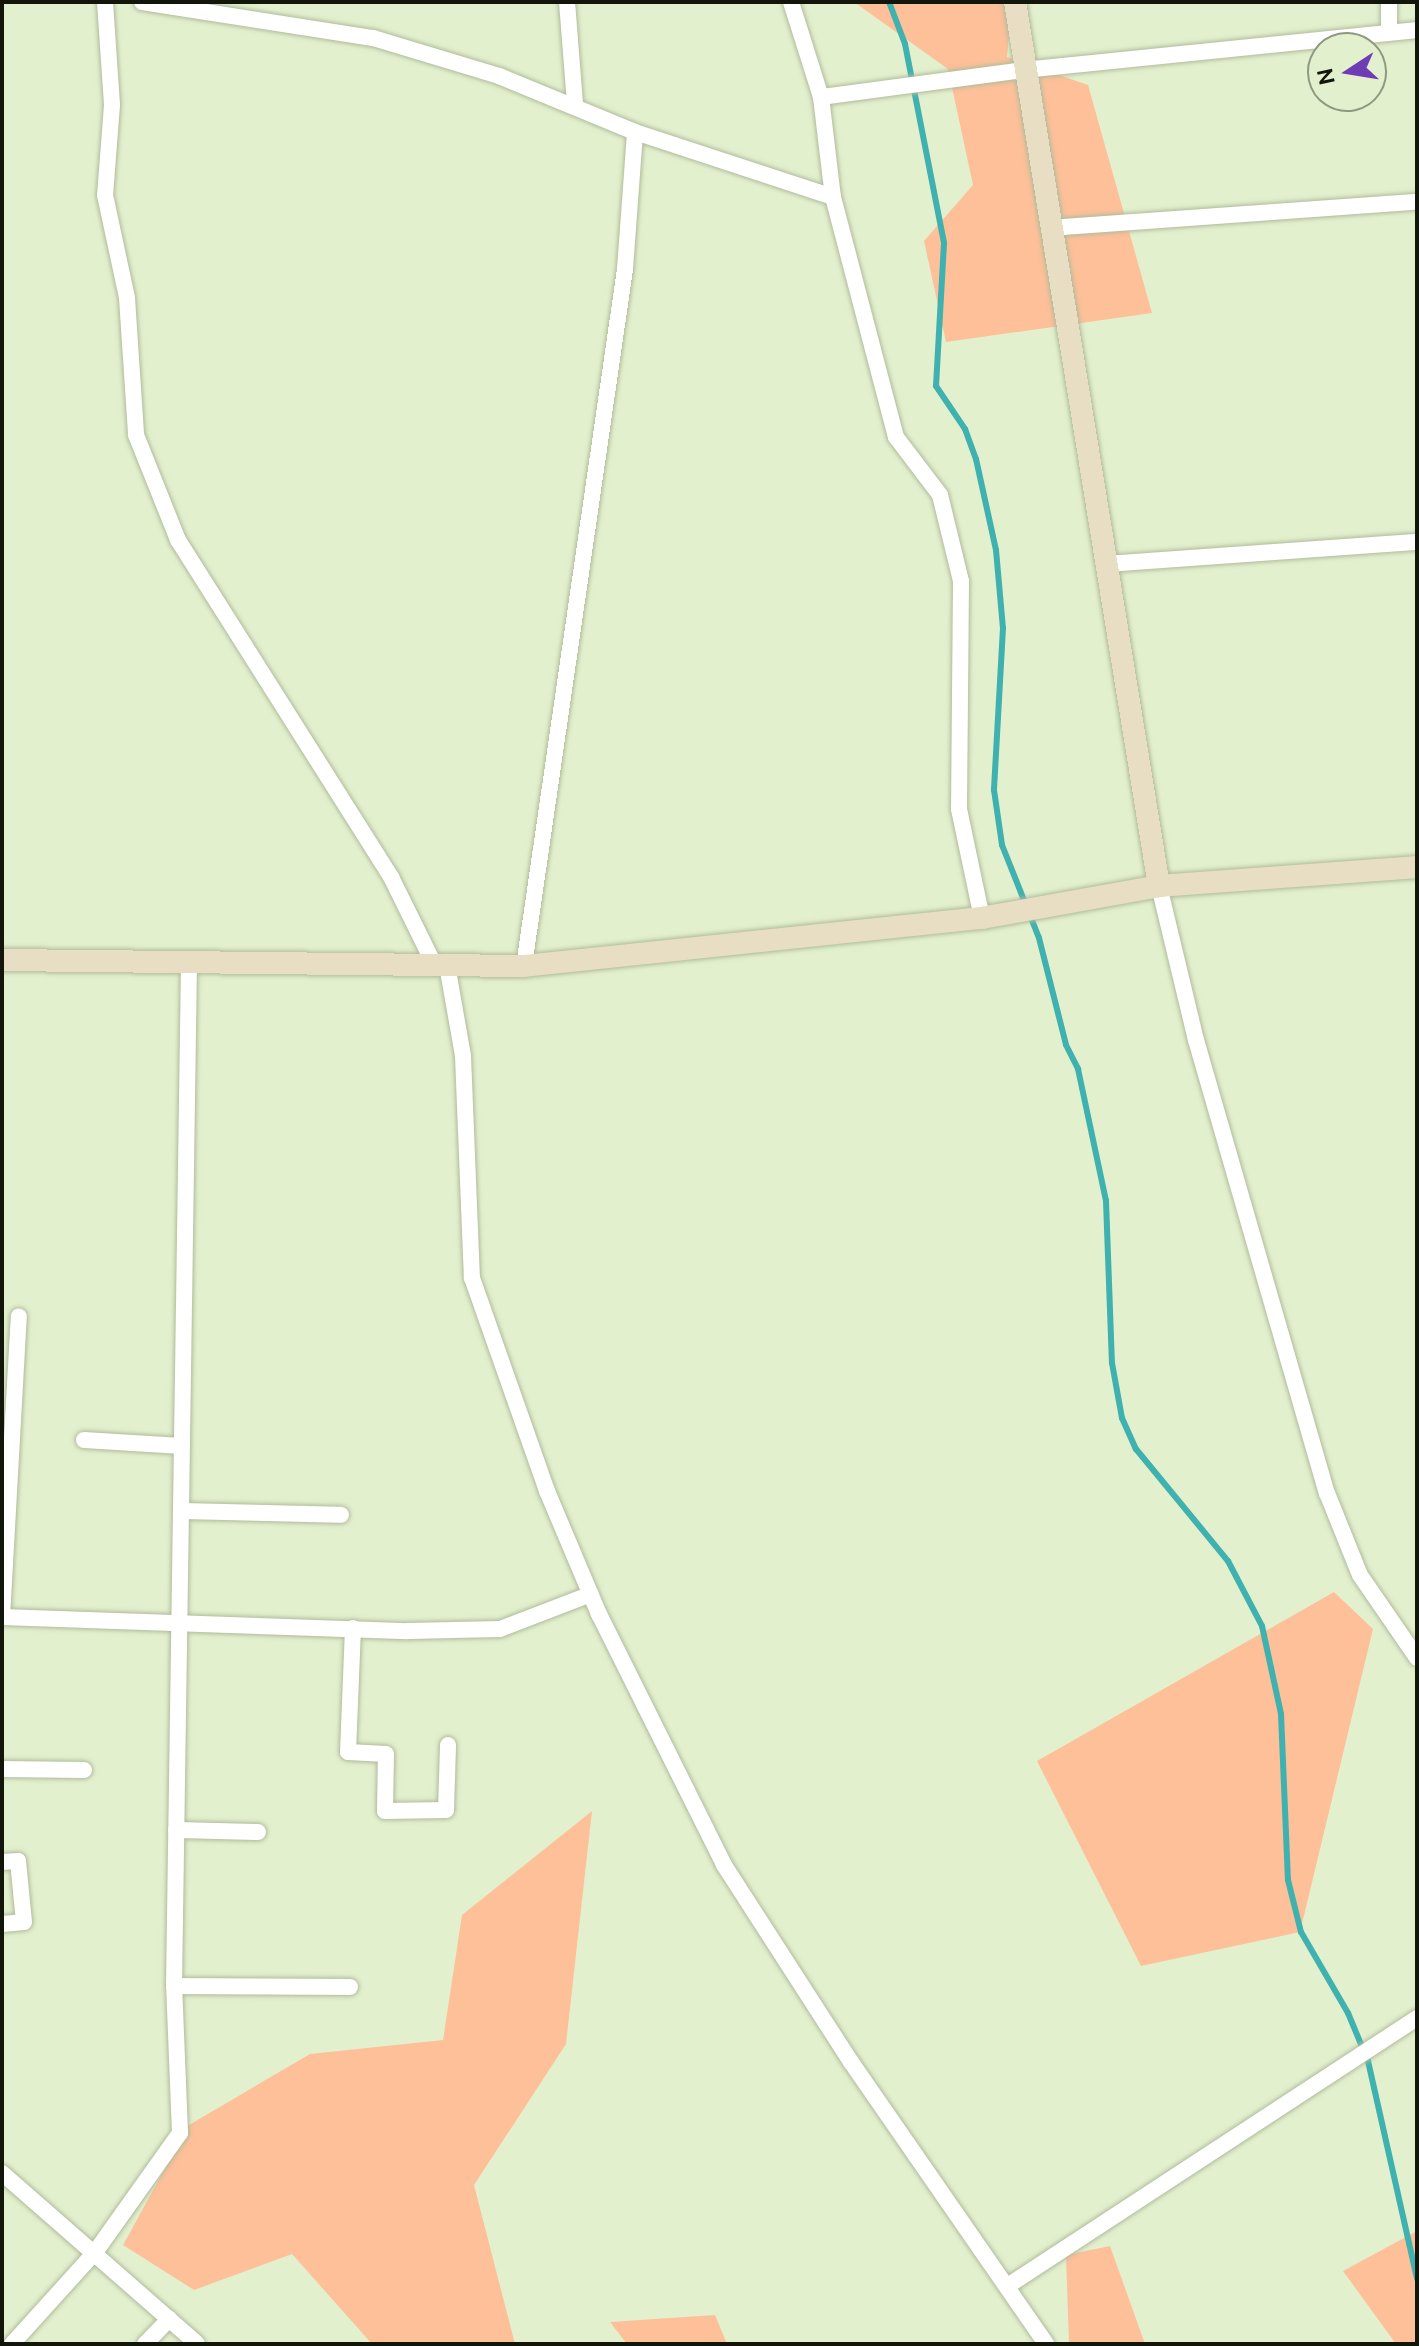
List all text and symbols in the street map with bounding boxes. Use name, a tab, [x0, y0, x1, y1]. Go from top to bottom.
north arrow	[1307, 32, 1387, 112]
text: N	[1311, 66, 1339, 87]

